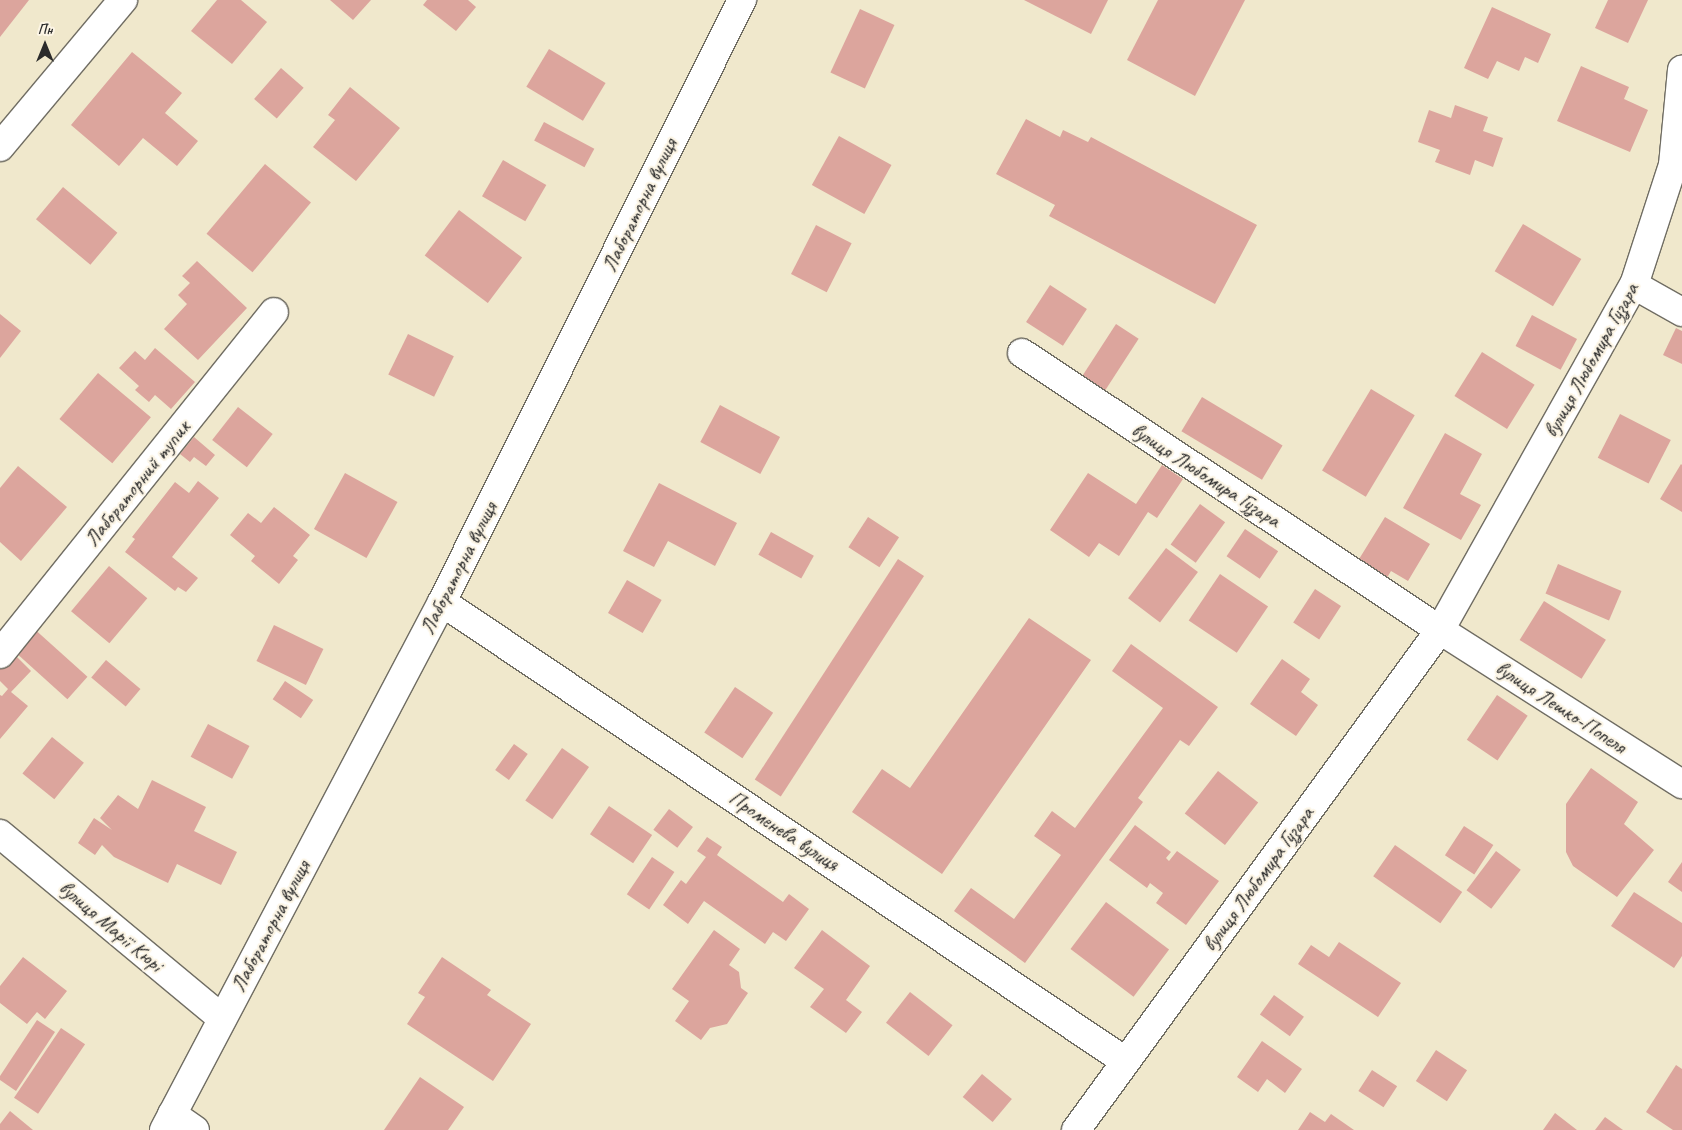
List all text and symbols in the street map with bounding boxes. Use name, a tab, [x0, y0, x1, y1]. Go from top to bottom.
north arrow	[20, 20, 70, 70]
text: Пн	[38, 21, 52, 38]
street label: Лабораторна вулиця	[596, 134, 682, 276]
street label: вулиця Любомира Гузара	[1538, 279, 1644, 441]
street label: Лабораторний тупик	[79, 415, 195, 551]
street label: вулиця Любомира Гузара	[1127, 418, 1285, 532]
street label: Лабораторна вулиця	[414, 497, 502, 639]
street label: вулиця Лешко-Попеля	[1491, 655, 1631, 759]
street label: Променева вулиця	[724, 785, 844, 877]
street label: вулиця Любомира Гузара	[1197, 802, 1319, 956]
street label: Лабораторна вулиця	[225, 856, 315, 996]
street label: вулиця Марії Кюрі	[54, 875, 168, 977]

